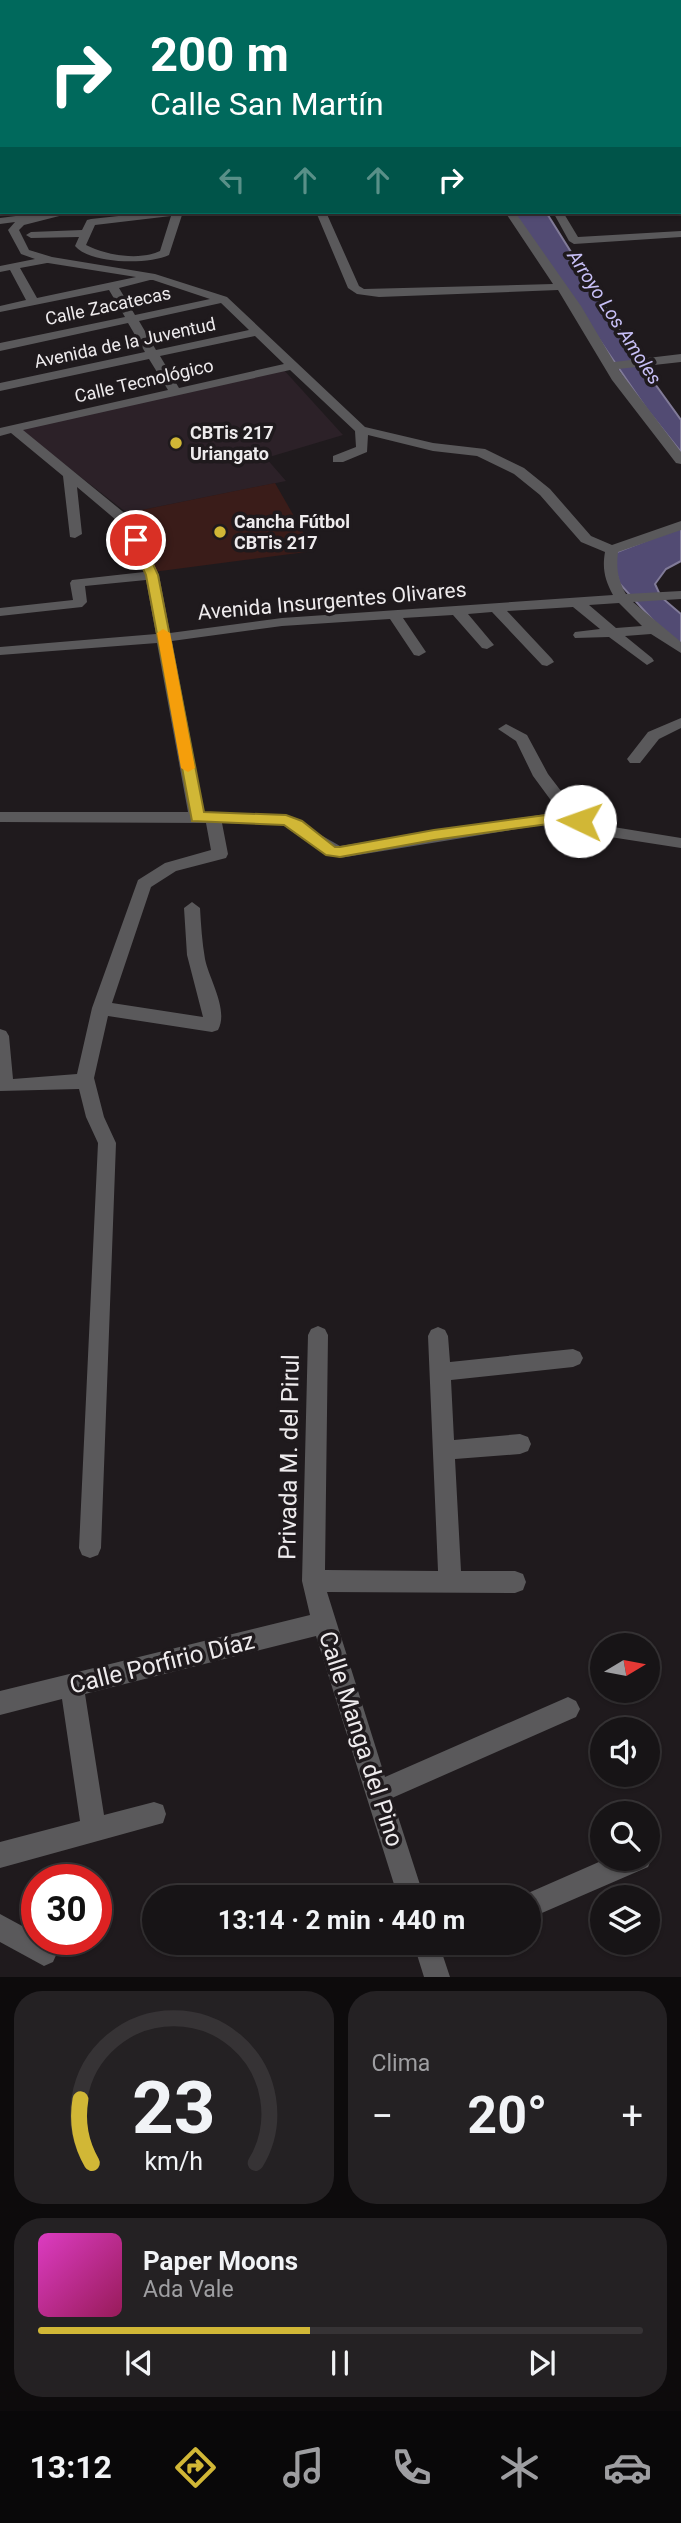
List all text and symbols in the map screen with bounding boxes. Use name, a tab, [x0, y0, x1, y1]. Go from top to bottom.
text: 200 m	[150, 26, 289, 83]
icon: right	[35, 28, 126, 119]
text: Calle San Martín	[150, 85, 384, 123]
icon: left	[213, 161, 251, 199]
icon: ahead	[286, 161, 324, 199]
icon: ahead	[359, 161, 397, 199]
icon: right	[432, 161, 470, 199]
water label: Arroyo Los Amoles	[562, 245, 667, 389]
street label: Calle Zacatecas	[43, 282, 173, 329]
street label: Avenida de la Juventud	[32, 313, 218, 372]
street label: Calle Tecnológico	[72, 354, 215, 407]
place label: CBTis 217 Uriangato	[190, 422, 274, 464]
marker: CBTis 217 Uriangato	[168, 435, 184, 451]
pin	[106, 510, 166, 570]
place label: Cancha Fútbol CBTis 217	[234, 511, 350, 553]
icon: arrive	[117, 521, 155, 559]
marker: Cancha Fútbol CBTis 217	[212, 524, 228, 540]
street label: Avenida Insurgentes Olivares	[197, 577, 467, 625]
position arrow	[543, 784, 617, 858]
street label: Privada M. del Pirul	[273, 1354, 305, 1560]
street label: Calle Porfirio Díaz	[67, 1626, 257, 1699]
street label: Calle Manga del Pino	[313, 1628, 409, 1850]
north arrow	[590, 1633, 660, 1703]
map controls	[590, 1633, 660, 1955]
button: sound	[590, 1717, 660, 1787]
button: search	[590, 1801, 660, 1871]
speed limit sign: 30	[21, 1864, 112, 1955]
button: layers	[590, 1885, 660, 1955]
text: 13:14 · 2 min · 440 m	[218, 1905, 465, 1935]
text: Clima	[372, 2050, 430, 2077]
text: 23	[132, 2066, 216, 2152]
text: 20°	[467, 2085, 547, 2146]
text: −	[372, 2094, 393, 2138]
text: +	[621, 2094, 643, 2138]
text: km/h	[144, 2147, 203, 2176]
text: Paper Moons	[143, 2246, 298, 2276]
text: Ada Vale	[143, 2276, 234, 2303]
icon: previous	[120, 2344, 158, 2382]
icon: pause	[321, 2344, 359, 2382]
icon: next	[523, 2344, 561, 2382]
icon: directions	[171, 2443, 220, 2492]
icon: music	[279, 2443, 328, 2492]
icon: phone	[387, 2443, 436, 2492]
icon: climate	[495, 2443, 544, 2492]
icon: car	[603, 2443, 652, 2492]
text: 13:12	[29, 2448, 112, 2486]

